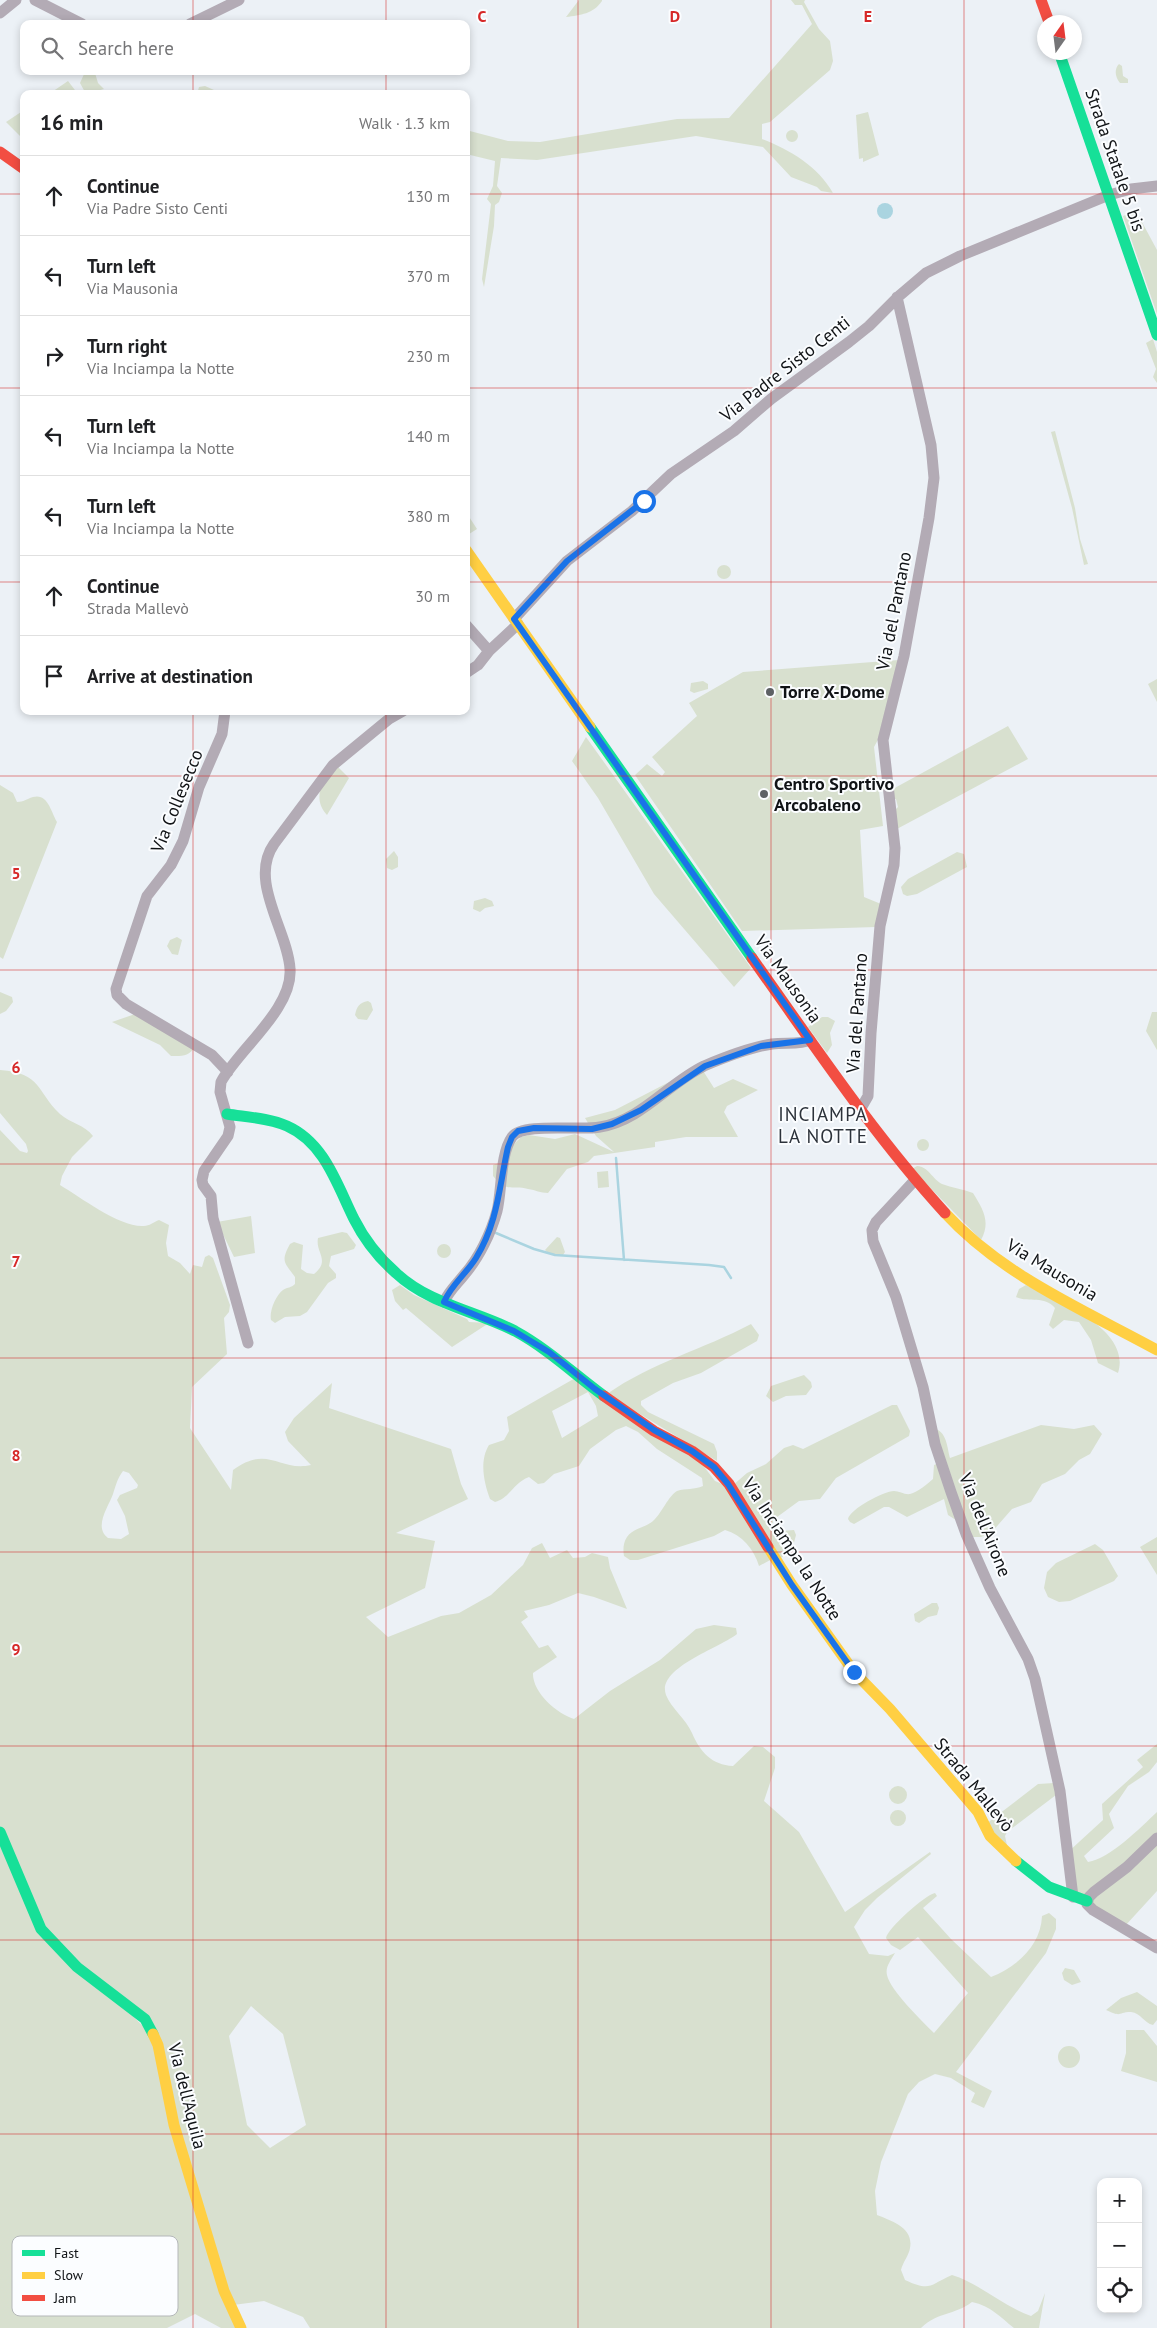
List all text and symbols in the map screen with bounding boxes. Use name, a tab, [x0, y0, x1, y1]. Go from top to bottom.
text: C	[478, 6, 487, 26]
text: D	[670, 6, 680, 26]
text: E	[864, 6, 872, 26]
north arrow	[1037, 15, 1082, 60]
search box	[20, 20, 470, 75]
icon: search	[38, 34, 66, 62]
text: Search here	[78, 36, 174, 60]
street label: Strada Statale 5 bis	[1080, 85, 1151, 234]
text: 16 min	[40, 109, 103, 136]
text: Walk · 1.3 km	[359, 113, 450, 133]
text: Continue	[87, 174, 159, 198]
icon: ahead	[40, 182, 68, 210]
text: 130 m	[407, 186, 450, 206]
text: Via Padre Sisto Centi	[87, 198, 228, 218]
text: Turn left	[87, 254, 156, 278]
icon: left	[40, 262, 68, 290]
text: 370 m	[407, 266, 450, 286]
text: Via Mausonia	[87, 278, 178, 298]
street label: Via Padre Sisto Centi	[714, 311, 854, 427]
text: Turn right	[87, 334, 167, 358]
icon: right	[40, 342, 68, 370]
text: 230 m	[407, 346, 450, 366]
text: Via Inciampa la Notte	[87, 358, 234, 378]
text: Turn left	[87, 414, 156, 438]
icon: left	[40, 422, 68, 450]
text: 140 m	[407, 426, 450, 446]
text: Via Inciampa la Notte	[87, 438, 234, 458]
route start	[633, 490, 656, 513]
text: Turn left	[87, 494, 156, 518]
icon: left	[40, 502, 68, 530]
text: 380 m	[407, 506, 450, 526]
text: Via Inciampa la Notte	[87, 518, 234, 538]
street label: Via del Pantano	[871, 550, 916, 673]
text: Continue	[87, 574, 159, 598]
icon: ahead	[40, 582, 68, 610]
text: 30 m	[415, 586, 450, 606]
text: Strada Mallevò	[87, 598, 189, 618]
icon: arrive	[40, 662, 68, 690]
text: Arrive at destination	[87, 664, 253, 688]
place label: Torre X-Dome	[780, 680, 885, 703]
marker: Torre X-Dome	[764, 686, 776, 698]
street label: Via Collesecco	[145, 746, 208, 857]
place label: Centro Sportivo Arcobaleno	[774, 772, 895, 816]
marker: Centro Sportivo Arcobaleno	[758, 788, 770, 800]
text: 5	[11, 863, 21, 883]
street label: Via Mausonia	[749, 929, 827, 1027]
street label: Via del Pantano	[841, 952, 872, 1075]
text: 6	[11, 1057, 21, 1077]
district label: INCIAMPA LA NOTTE	[778, 1102, 868, 1148]
street label: Via Mausonia	[1002, 1233, 1102, 1306]
text: 7	[11, 1251, 21, 1271]
text: 8	[11, 1445, 21, 1465]
street label: Via dell'Airone	[954, 1469, 1017, 1580]
street label: Via Inciampa la Notte	[737, 1472, 847, 1624]
text: 9	[11, 1639, 21, 1659]
route end	[843, 1661, 866, 1684]
street label: Strada Mallevò	[929, 1733, 1019, 1836]
street label: Via dell'Aquila	[163, 2039, 212, 2151]
map controls	[1097, 2178, 1142, 2313]
button: +	[1097, 2178, 1142, 2223]
button: −	[1097, 2223, 1142, 2268]
legend	[12, 2236, 178, 2316]
text: Fast	[54, 2244, 79, 2262]
text: Slow	[54, 2266, 84, 2284]
button: locate	[1097, 2268, 1142, 2313]
text: Jam	[53, 2289, 76, 2307]

